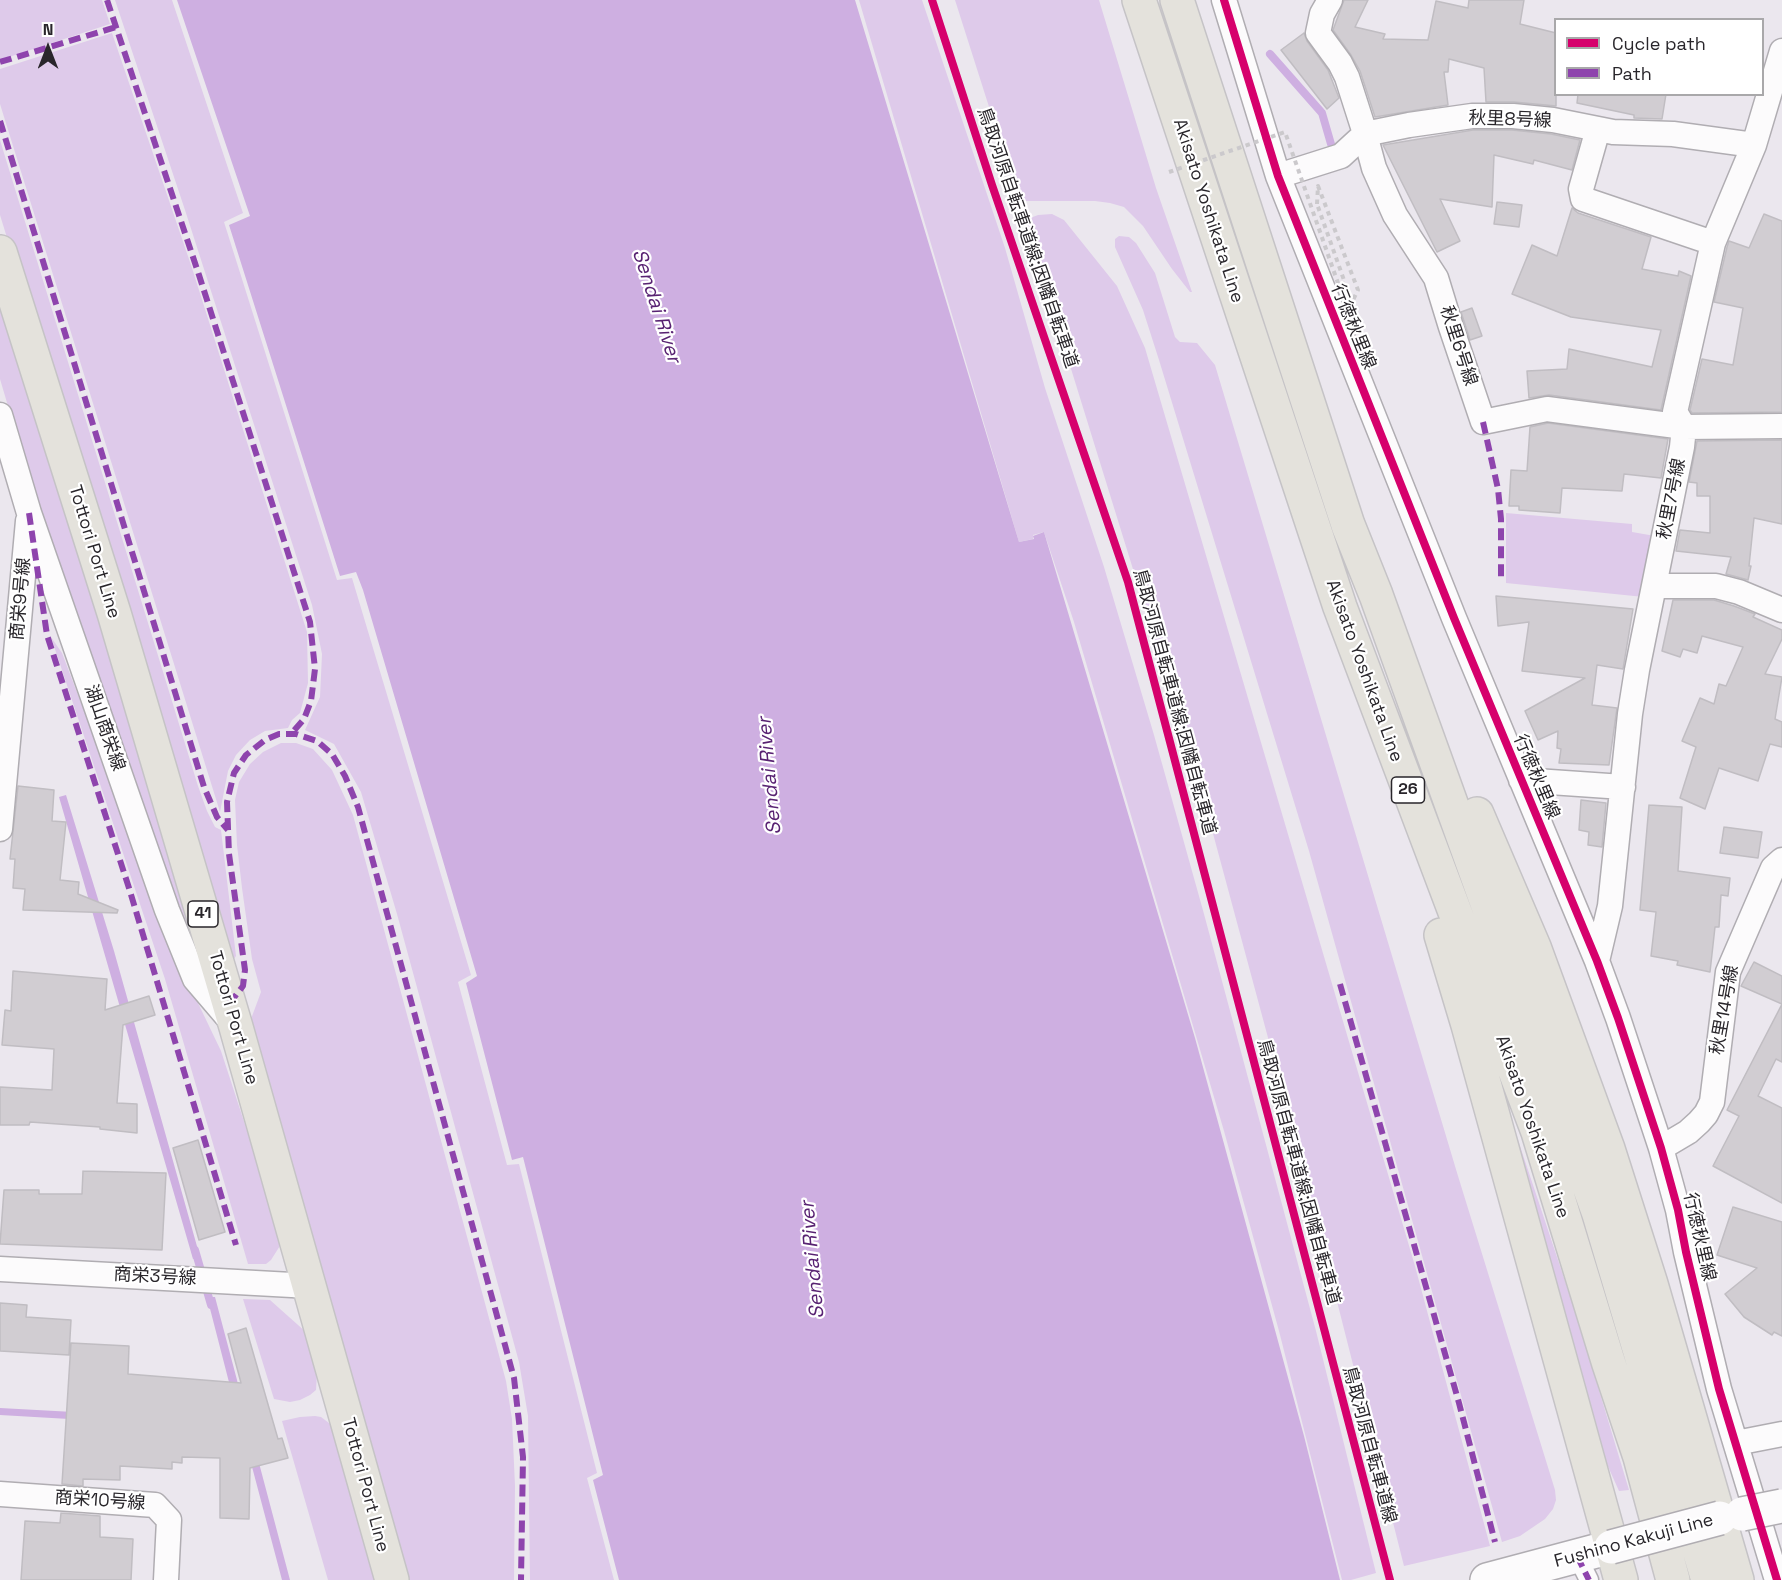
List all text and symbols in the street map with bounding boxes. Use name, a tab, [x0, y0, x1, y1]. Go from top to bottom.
north arrow	[18, 18, 78, 78]
legend	[1554, 18, 1764, 96]
text: N	[43, 19, 53, 40]
text: Cycle path	[1612, 32, 1706, 55]
text: Path	[1612, 62, 1652, 85]
street label: 鳥取河原自転車道線;因幡自転車道	[972, 105, 1082, 371]
street label: 秋里8号線	[1468, 108, 1552, 132]
street label: Akisato Yoshikata Line	[1168, 116, 1248, 306]
water label: Sendai River	[626, 246, 686, 366]
street label: 行徳秋里線	[1326, 281, 1380, 373]
street label: 秋里6号線	[1435, 303, 1481, 389]
street label: 秋里7号線	[1654, 457, 1690, 541]
street label: Tottori Port Line	[63, 483, 125, 621]
street label: 商栄9号線	[7, 557, 35, 641]
street label: 鳥取河原自転車道線;因幡自転車道	[1128, 567, 1220, 837]
street label: Akisato Yoshikata Line	[1321, 577, 1407, 765]
street label: 湖山商栄線	[79, 682, 129, 774]
water label: Sendai River	[753, 716, 787, 836]
street label: 行徳秋里線	[1508, 731, 1564, 823]
road number: 26	[1392, 777, 1424, 803]
road number: 41	[188, 901, 218, 927]
street label: Tottori Port Line	[204, 949, 262, 1087]
street label: 秋里14号線	[1706, 963, 1744, 1057]
street label: Akisato Yoshikata Line	[1491, 1033, 1573, 1221]
street label: 鳥取河原自転車道線;因幡自転車道	[1252, 1037, 1344, 1307]
street label: 行徳秋里線	[1678, 1191, 1720, 1283]
water label: Sendai River	[796, 1200, 830, 1320]
street label: 商栄3号線	[113, 1264, 197, 1290]
street label: 鳥取河原自転車道線	[1338, 1364, 1400, 1526]
street label: Tottori Port Line	[337, 1415, 393, 1555]
street label: 商栄10号線	[54, 1487, 146, 1515]
street label: Fushino Kakuji Line	[1552, 1509, 1716, 1573]

